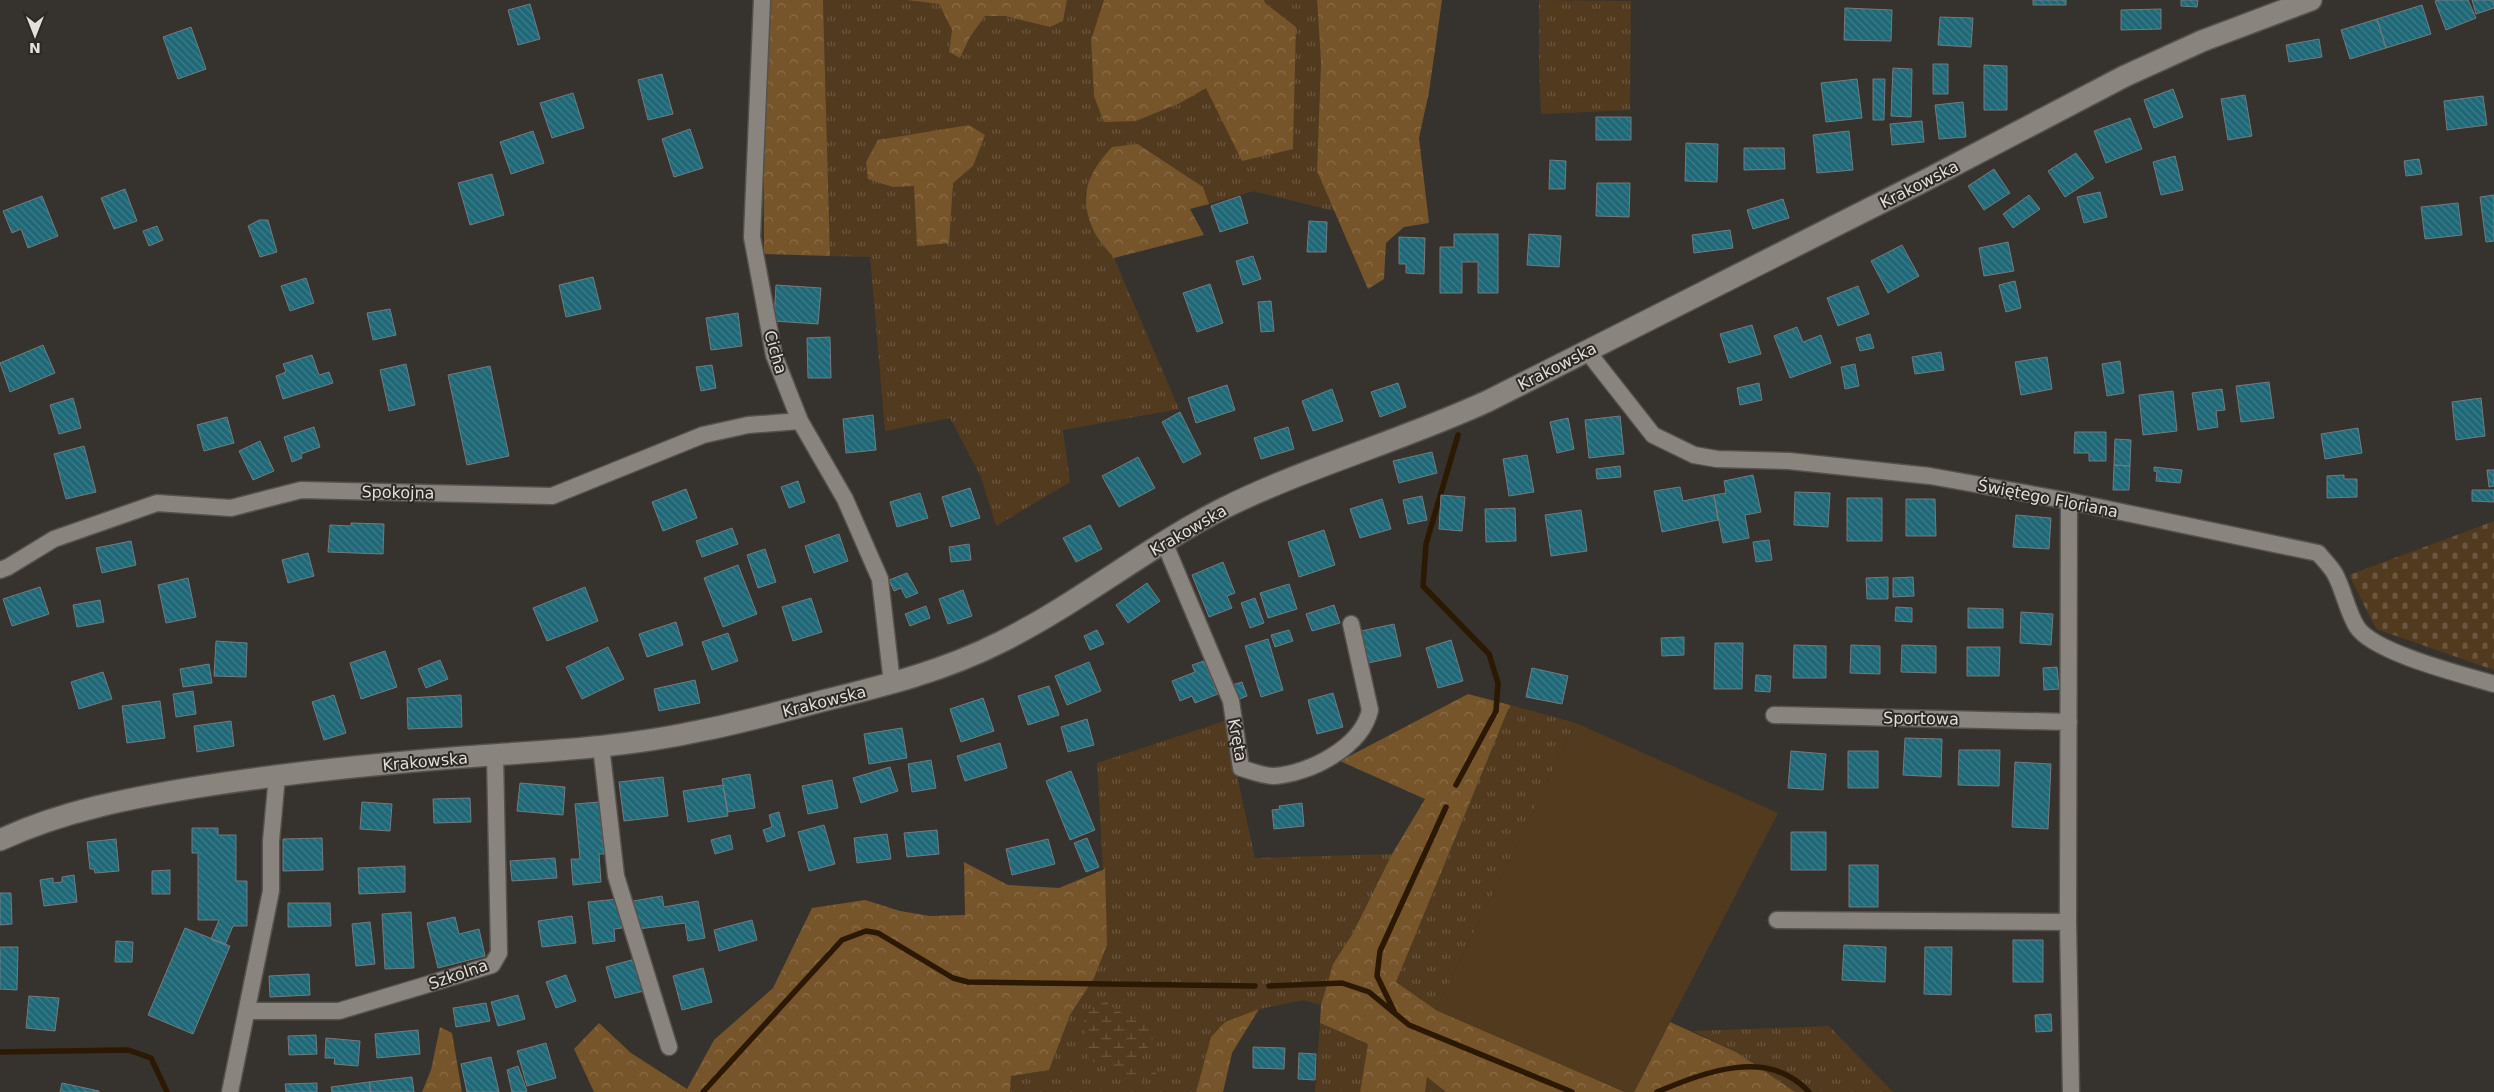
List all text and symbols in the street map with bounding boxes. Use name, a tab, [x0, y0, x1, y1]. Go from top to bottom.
north arrow	[10, 10, 60, 60]
text: N	[29, 40, 41, 56]
street label: Krakowska	[1877, 157, 1962, 212]
street label: Cicha	[760, 328, 791, 376]
street label: Krakowska	[1515, 339, 1600, 394]
street label: Świętego Floriana	[1976, 476, 2120, 521]
street label: Spokojna	[361, 482, 435, 503]
street label: Krakowska	[1146, 501, 1230, 560]
street label: Krakowska	[780, 682, 868, 721]
street label: Sportowa	[1883, 708, 1959, 729]
street label: Kręta	[1224, 717, 1251, 763]
street label: Krakowska	[382, 748, 468, 775]
street label: Szkolna	[426, 955, 490, 993]

